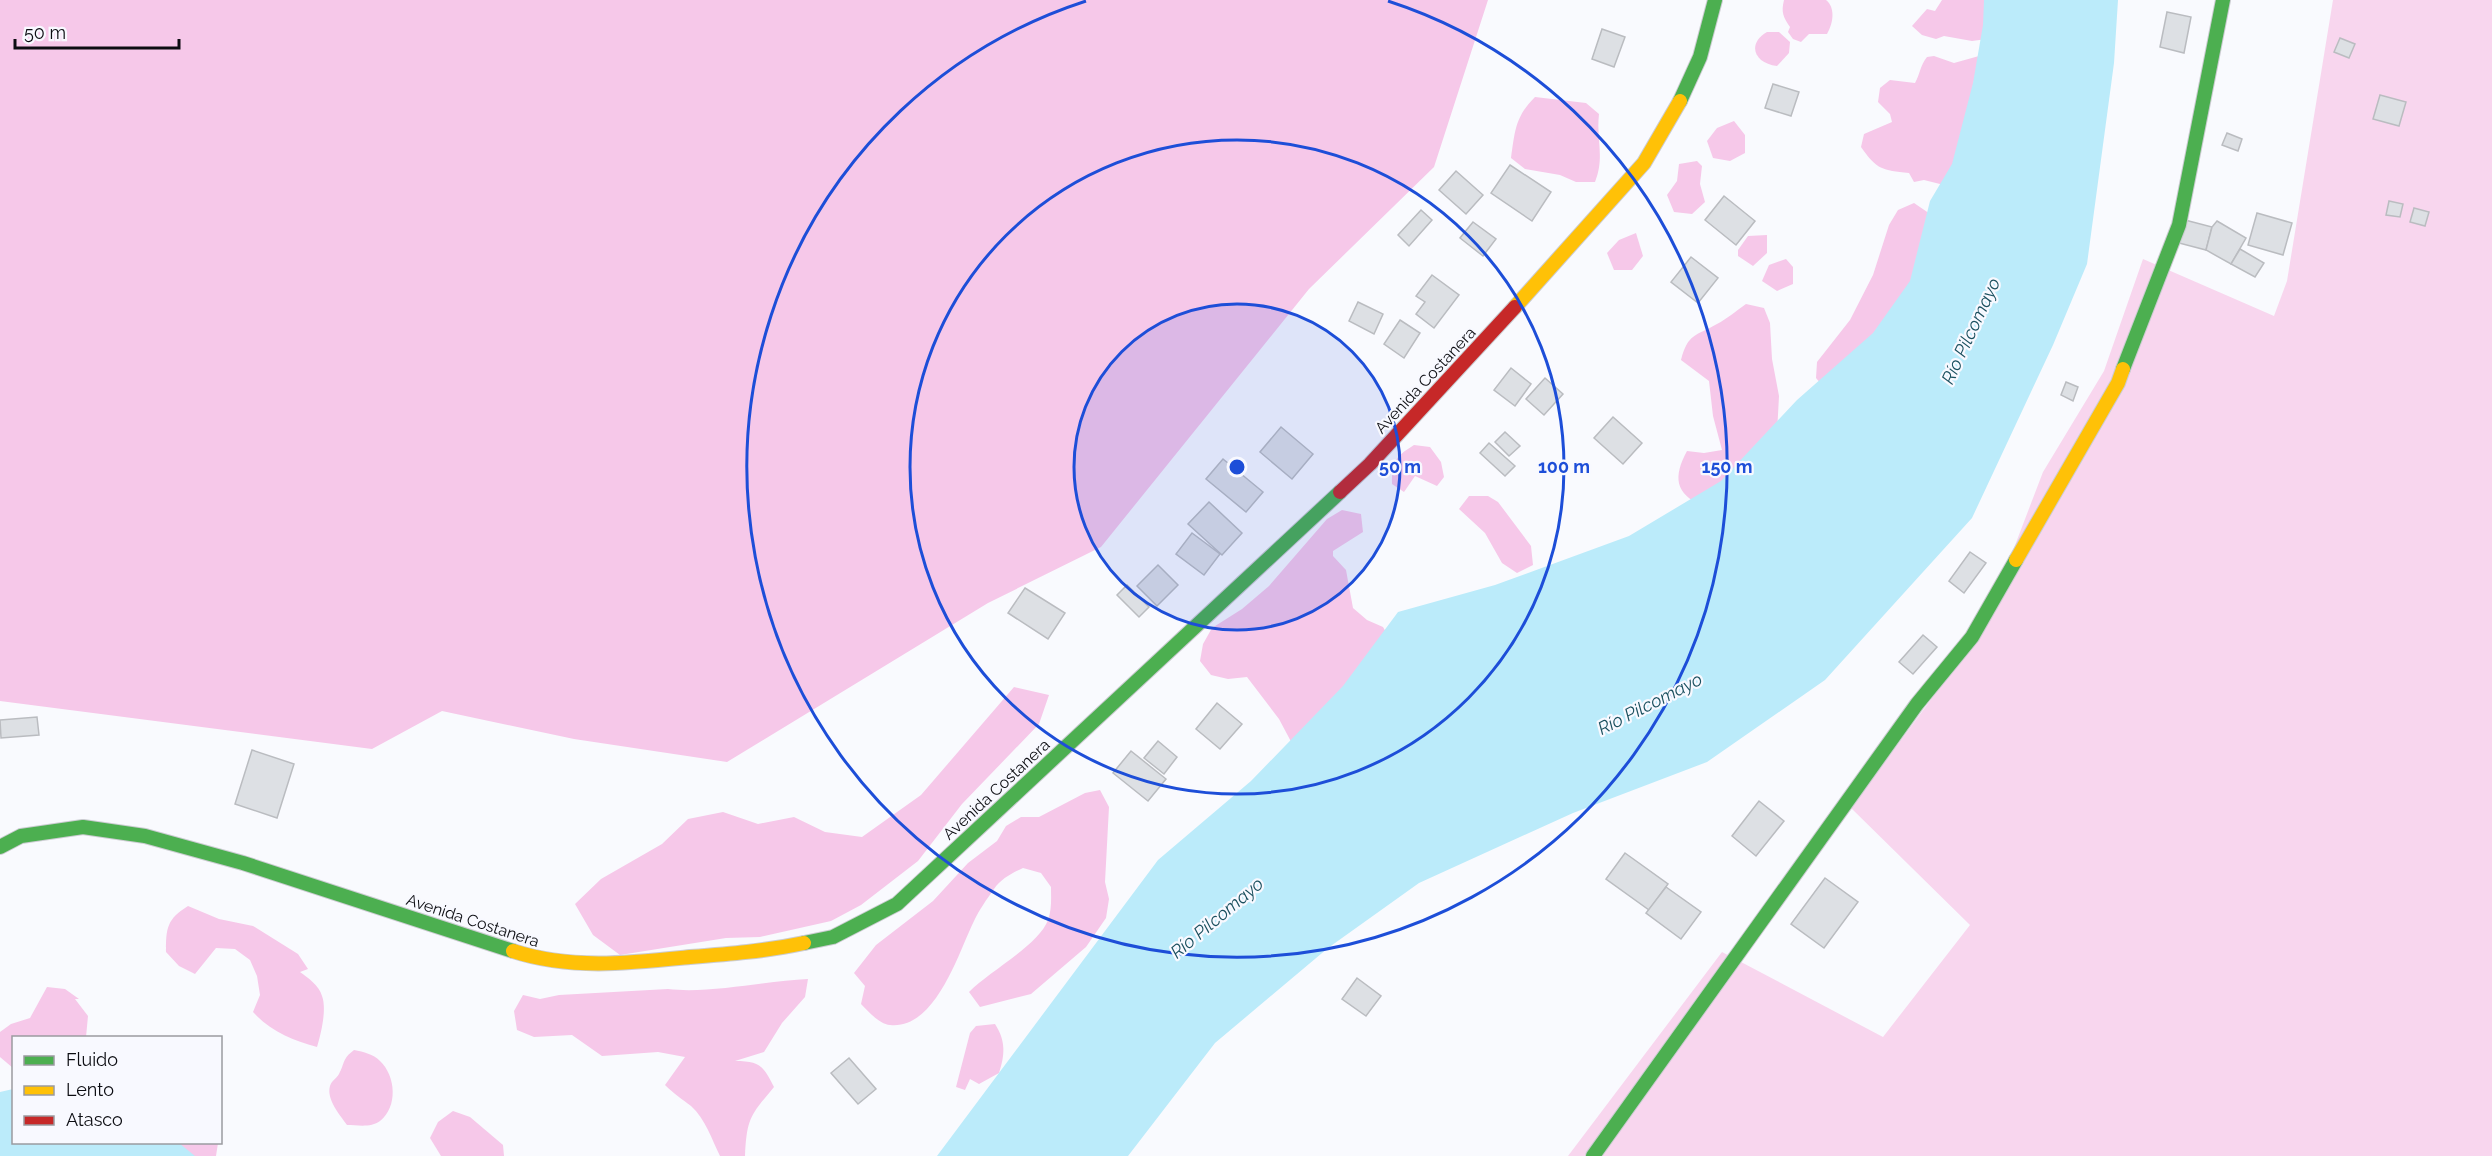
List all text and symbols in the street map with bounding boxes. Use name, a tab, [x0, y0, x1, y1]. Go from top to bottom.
scale bar	[15, 12, 178, 50]
text: 50 m	[24, 22, 66, 43]
water label: Río Pilcomayo	[1937, 275, 2004, 387]
street label: Avenida Costanera	[1371, 323, 1480, 438]
text: 50 m	[1379, 456, 1421, 477]
text: 100 m	[1538, 456, 1590, 477]
text: 150 m	[1702, 456, 1753, 477]
centre of rings	[1227, 457, 1247, 477]
water label: Río Pilcomayo	[1594, 668, 1706, 739]
street label: Avenida Costanera	[939, 735, 1054, 844]
water label: Río Pilcomayo	[1166, 873, 1267, 962]
street label: Avenida Costanera	[404, 890, 542, 951]
legend	[12, 1036, 222, 1144]
text: Fluido	[66, 1049, 118, 1070]
text: Lento	[66, 1079, 114, 1100]
text: Atasco	[66, 1109, 123, 1130]

